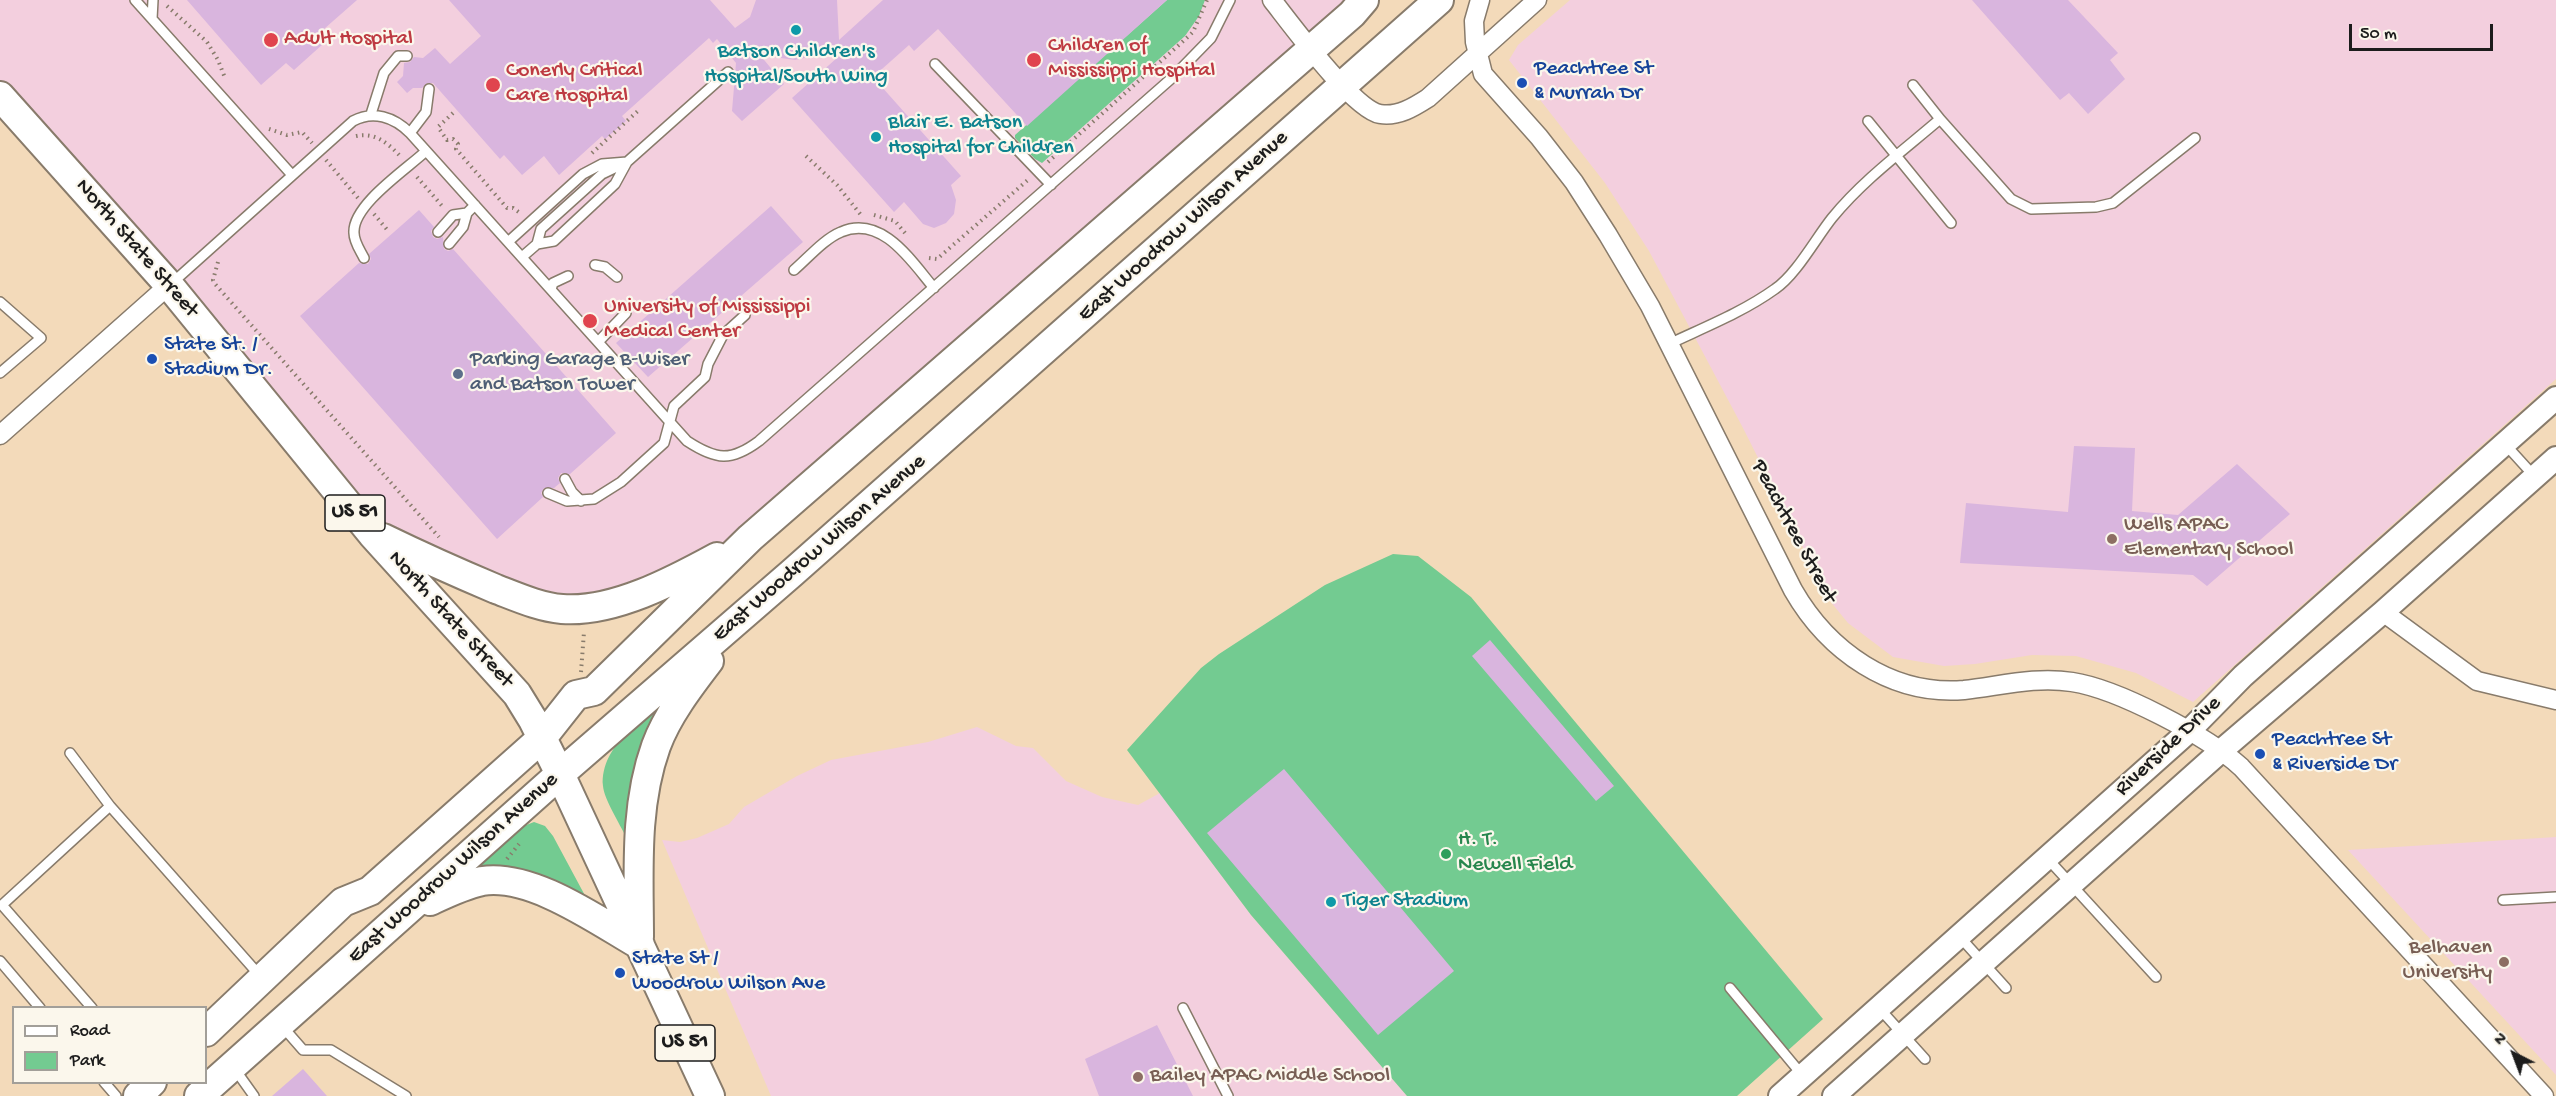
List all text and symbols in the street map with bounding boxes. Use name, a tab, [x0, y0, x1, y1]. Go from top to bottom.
scale bar	[2352, 12, 2496, 50]
marker: Batson Children's Hospital/South Wing	[789, 23, 803, 37]
text: 50 m	[2360, 24, 2397, 45]
place label: Adult Hospital	[284, 27, 413, 53]
marker: Adult Hospital	[262, 31, 280, 49]
place label: Children of Mississippi Hospital	[1048, 34, 1215, 86]
place label: Batson Children's Hospital/South Wing	[704, 40, 888, 92]
marker: Children of Mississippi Hospital	[1025, 51, 1043, 69]
place label: Peachtree St & Murrah Dr	[1534, 57, 1653, 108]
place label: Conerly Critical Care Hospital	[506, 59, 643, 110]
marker: Conerly Critical Care Hospital	[484, 76, 502, 94]
marker: Peachtree St & Murrah Dr	[1515, 76, 1529, 90]
place label: Blair E. Batson Hospital for Children	[888, 111, 1074, 162]
street label: East Woodrow Wilson Avenue	[1073, 126, 1295, 328]
marker: Blair E. Batson Hospital for Children	[869, 130, 883, 144]
street label: North State Street	[69, 174, 203, 324]
place label: University of Mississippi Medical Center	[604, 295, 810, 346]
marker: University of Mississippi Medical Center	[581, 312, 599, 330]
place label: State St. / Stadium Dr.	[164, 333, 273, 384]
place label: Parking Garage B-Wiser and Batson Tower	[470, 348, 689, 400]
marker: State St. / Stadium Dr.	[145, 352, 159, 366]
marker: Parking Garage B-Wiser and Batson Tower	[451, 367, 465, 381]
street label: East Woodrow Wilson Avenue	[708, 449, 932, 649]
street label: Peachtree Street	[1744, 456, 1842, 608]
road number: US 51	[325, 495, 385, 531]
place label: Wells APAC Elementary School	[2124, 513, 2294, 564]
marker: Wells APAC Elementary School	[2105, 532, 2119, 546]
street label: North State Street	[382, 546, 518, 694]
street label: Riverside Drive	[2110, 691, 2228, 803]
place label: Peachtree St & Riverside Dr	[2272, 728, 2397, 780]
marker: Peachtree St & Riverside Dr	[2253, 747, 2267, 761]
street label: East Woodrow Wilson Avenue	[343, 768, 565, 970]
place label: H. T. Newell Field	[1458, 828, 1572, 879]
marker: H. T. Newell Field	[1439, 847, 1453, 861]
place label: Tiger Stadium	[1343, 889, 1468, 915]
marker: Tiger Stadium	[1324, 895, 1338, 909]
place label: Belhaven University	[2403, 936, 2492, 987]
place label: State St / Woodrow Wilson Ave	[632, 947, 825, 998]
marker: Belhaven University	[2497, 955, 2511, 969]
marker: State St / Woodrow Wilson Ave	[613, 966, 627, 980]
legend	[12, 1006, 207, 1084]
text: Road	[70, 1021, 109, 1042]
north arrow	[2484, 1024, 2544, 1084]
road number: US 51	[655, 1025, 715, 1061]
text: N	[2491, 1030, 2512, 1051]
text: Park	[70, 1051, 104, 1072]
place label: Bailey APAC Middle School	[1150, 1064, 1390, 1090]
marker: Bailey APAC Middle School	[1131, 1070, 1145, 1084]

